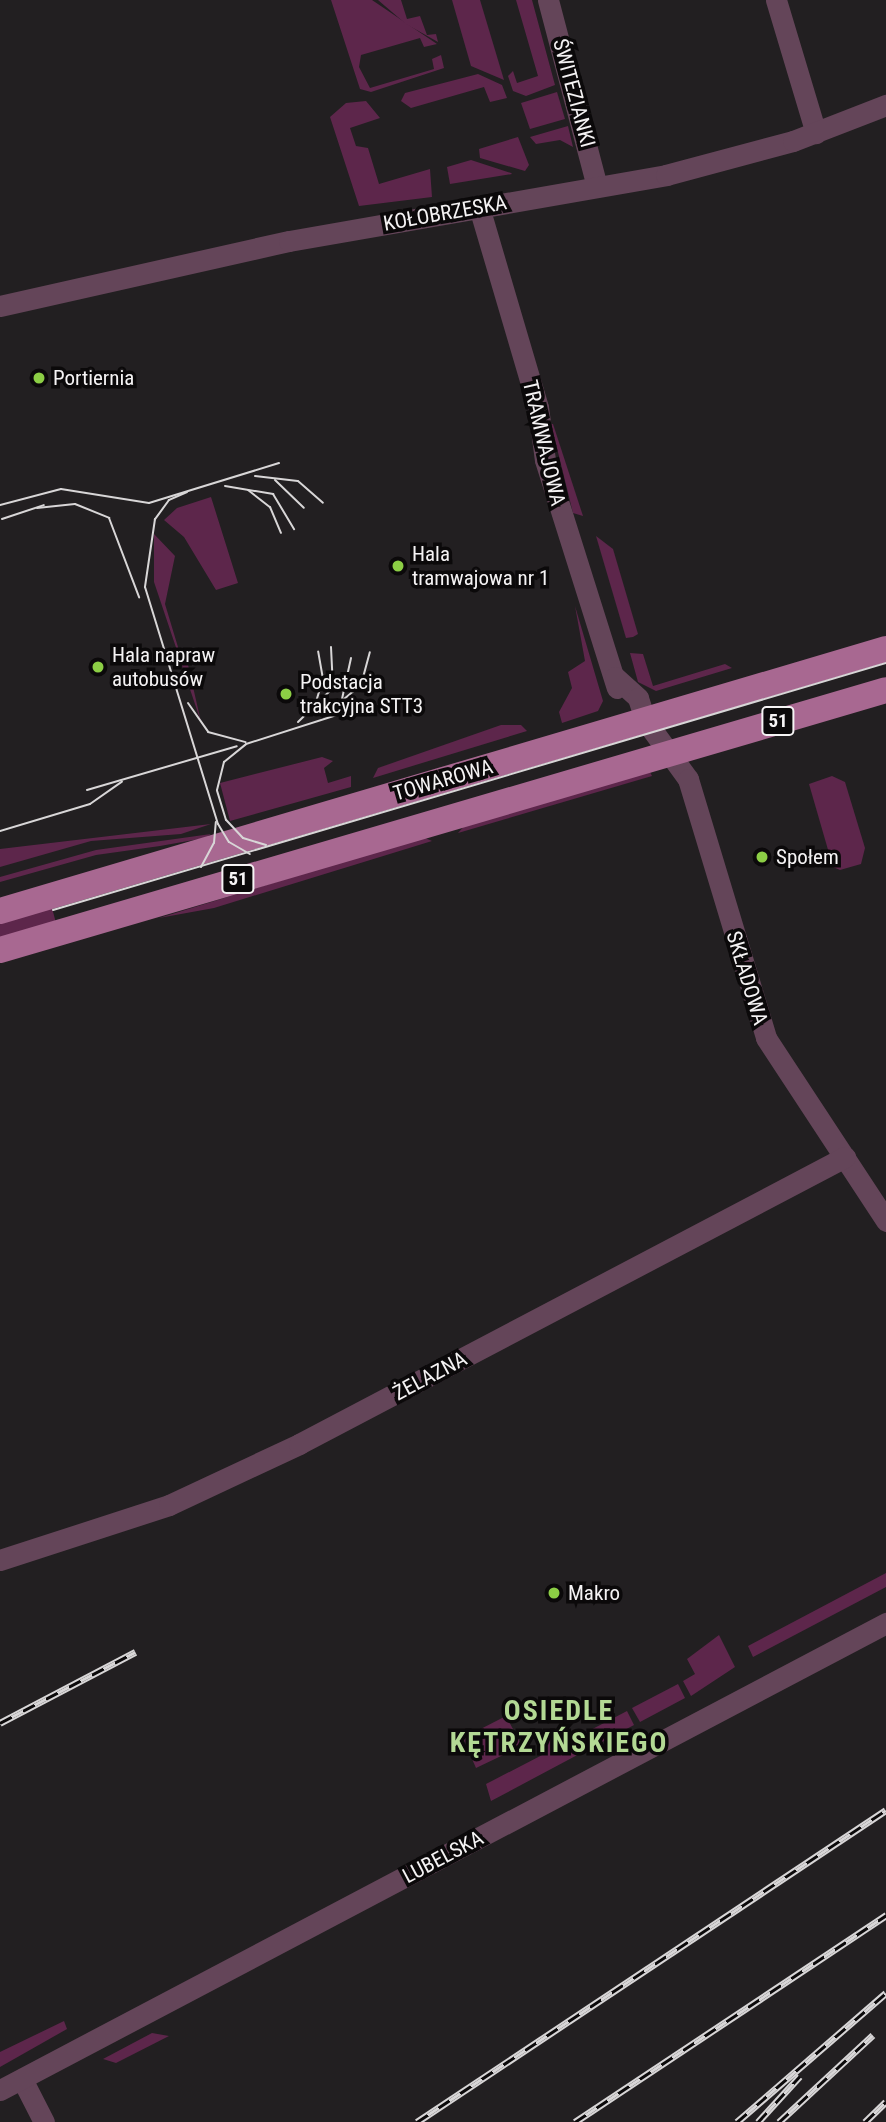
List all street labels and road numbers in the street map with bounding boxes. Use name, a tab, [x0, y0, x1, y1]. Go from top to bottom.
street label: ŚWITEZIANKI	[547, 36, 601, 150]
street label: KOŁOBRZESKA	[381, 190, 509, 236]
street label: TRAMWAJOWA	[517, 378, 571, 508]
road number: 51	[760, 706, 796, 736]
street label: TOWAROWA	[390, 754, 496, 806]
road number: 51	[220, 864, 256, 894]
street label: SKŁADOWA	[721, 928, 773, 1028]
street label: ŻELAZNA	[389, 1346, 471, 1406]
street label: LUBELSKA	[398, 1825, 488, 1889]

